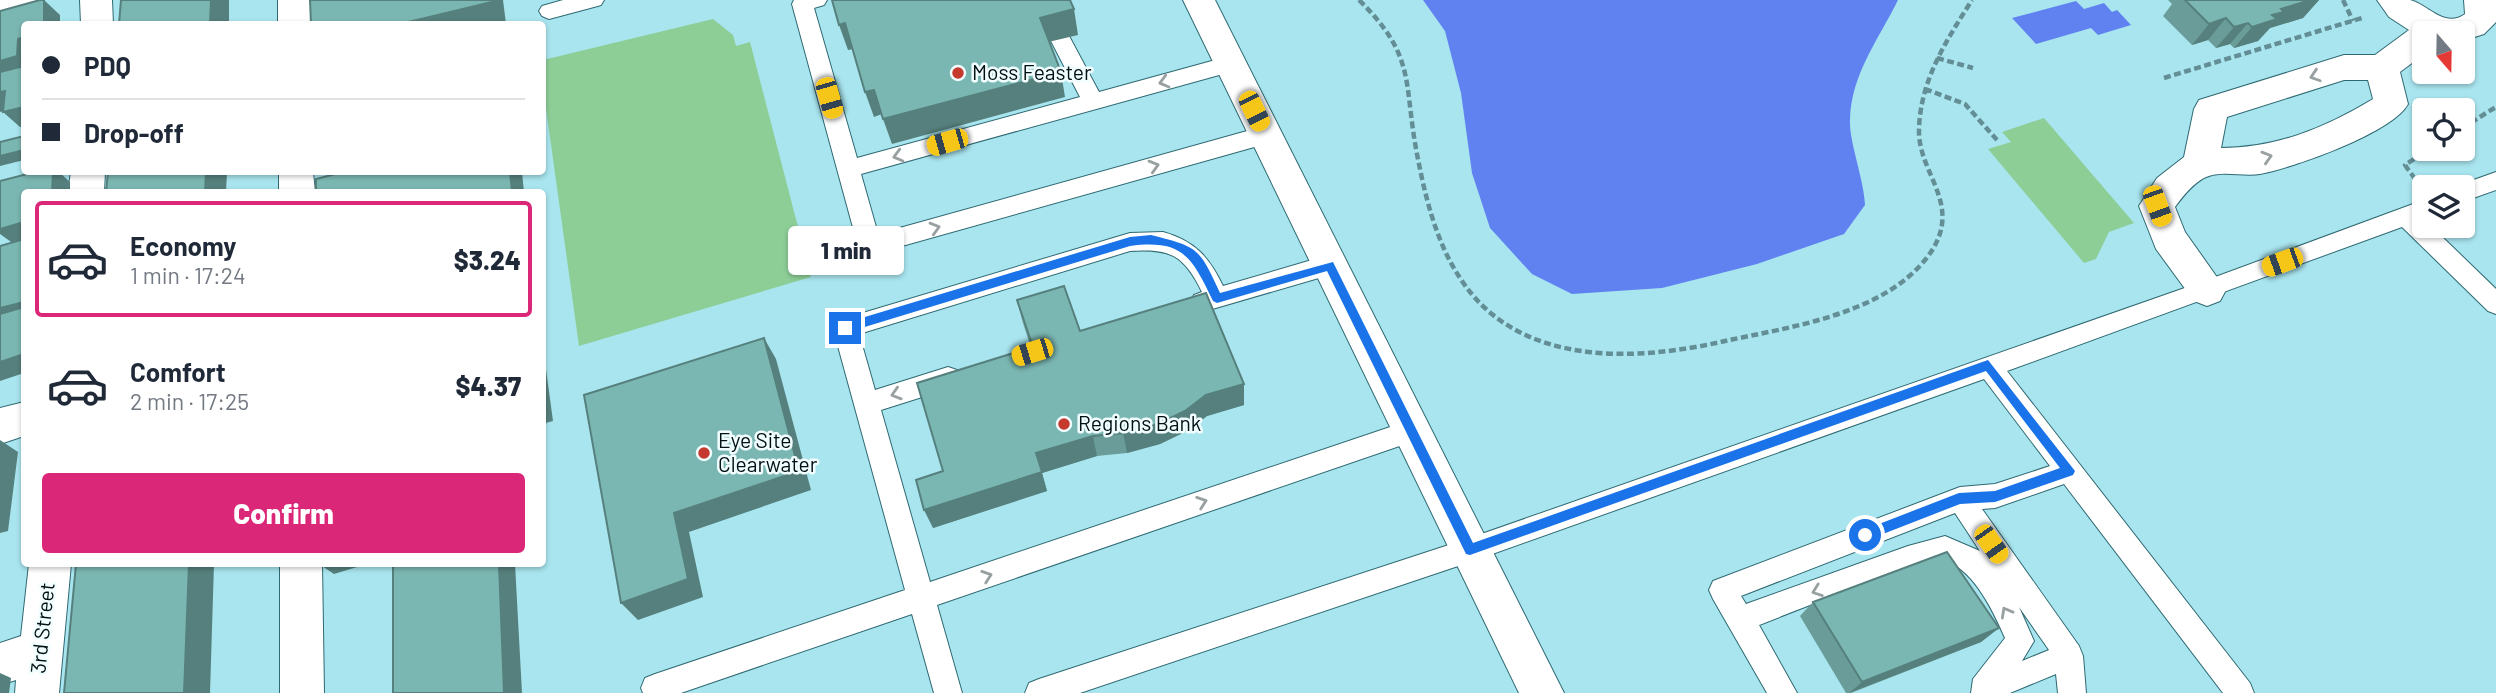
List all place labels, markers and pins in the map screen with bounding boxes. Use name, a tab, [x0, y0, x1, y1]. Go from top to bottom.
place label: Moss Feaster	[972, 59, 1092, 84]
marker: Moss Feaster	[950, 65, 966, 81]
place label: Regions Bank	[1078, 410, 1201, 435]
marker: Regions Bank	[1056, 416, 1072, 432]
place label: Eye Site Clearwater	[718, 427, 818, 476]
marker: Eye Site Clearwater	[696, 445, 712, 461]

